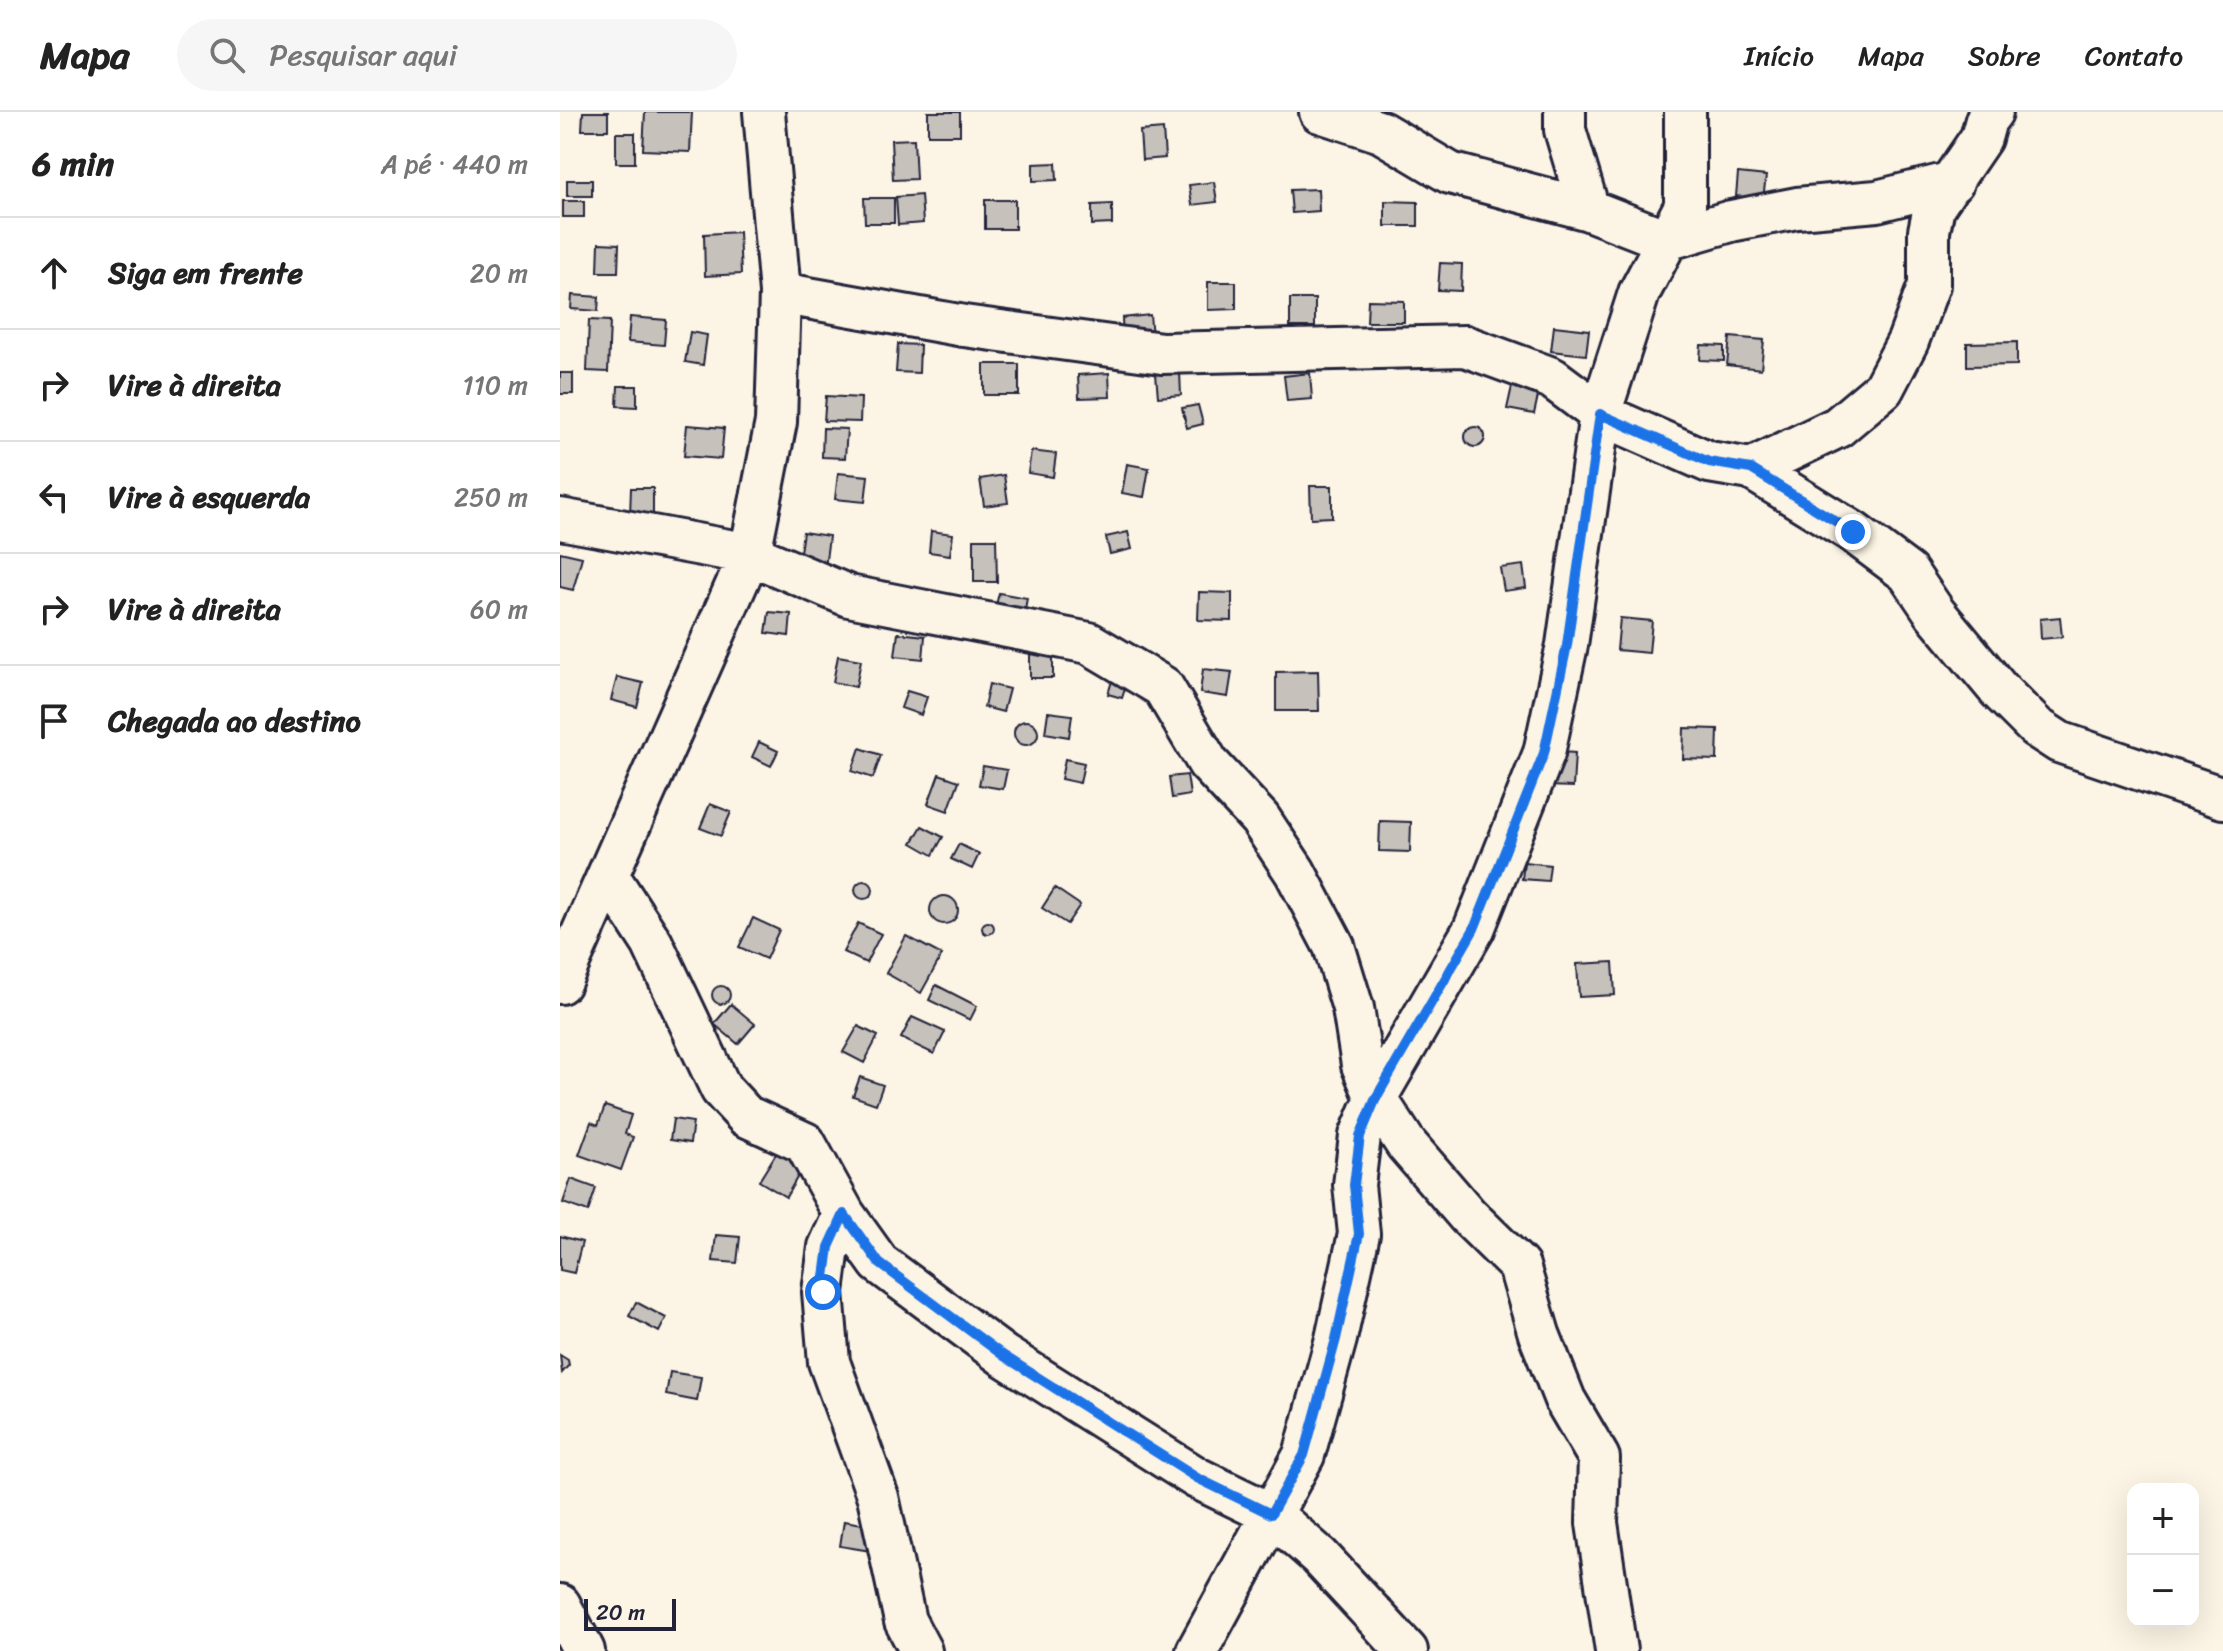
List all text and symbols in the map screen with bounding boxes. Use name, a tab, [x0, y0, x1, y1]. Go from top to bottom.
search box	[177, 19, 737, 91]
text: Mapa	[40, 22, 129, 89]
text: Pesquisar aqui	[269, 28, 457, 82]
text: Início	[1744, 31, 1814, 80]
text: Mapa	[1858, 31, 1924, 80]
text: Sobre	[1968, 31, 2041, 80]
text: Contato	[2085, 31, 2183, 80]
icon: search	[205, 33, 249, 77]
text: 6 min	[32, 134, 114, 194]
text: A pé · 440 m	[381, 141, 528, 187]
text: Siga em frente	[108, 246, 303, 300]
text: 20 m	[470, 250, 528, 296]
icon: ahead	[32, 251, 76, 295]
text: Vire à direita	[108, 358, 281, 412]
text: 110 m	[463, 362, 528, 408]
icon: right	[32, 363, 76, 407]
text: Vire à esquerda	[108, 470, 310, 524]
text: 250 m	[454, 474, 528, 520]
icon: left	[32, 475, 76, 519]
route end	[1835, 514, 1871, 550]
text: Vire à direita	[108, 582, 281, 636]
text: 60 m	[470, 586, 528, 632]
icon: right	[32, 587, 76, 631]
text: Chegada ao destino	[108, 694, 361, 748]
icon: arrive	[32, 699, 76, 743]
route start	[805, 1274, 841, 1310]
map controls	[2127, 1483, 2199, 1627]
button: +	[2127, 1483, 2199, 1555]
button: −	[2127, 1555, 2199, 1627]
text: 20 m	[596, 1593, 645, 1632]
scale bar	[584, 1595, 676, 1631]

